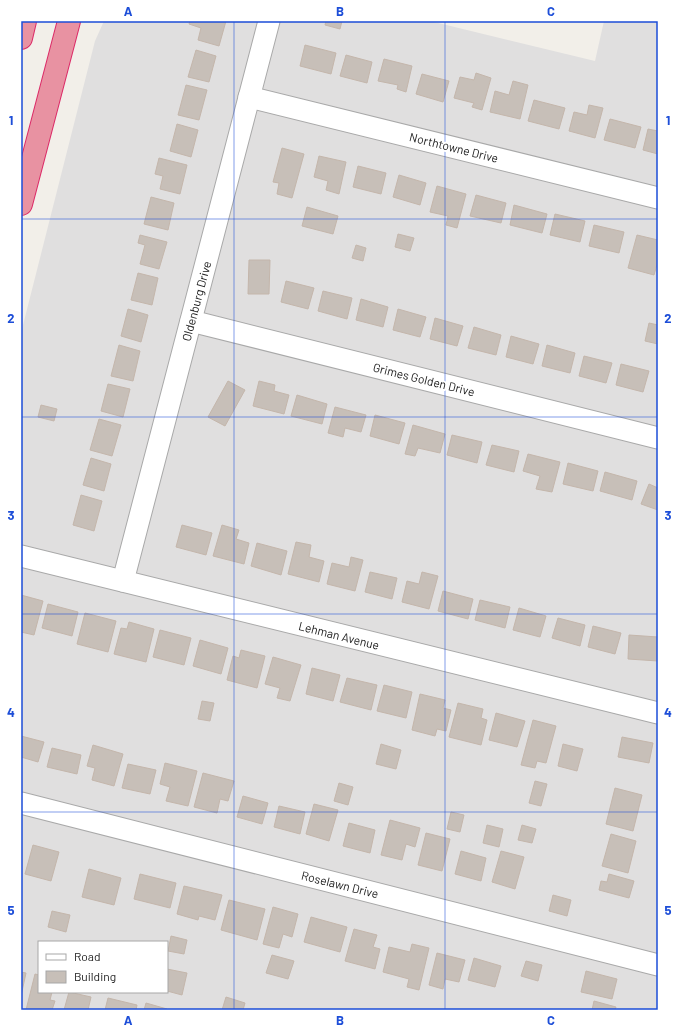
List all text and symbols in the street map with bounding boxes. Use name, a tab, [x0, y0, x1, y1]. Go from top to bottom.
text: A	[124, 3, 133, 19]
text: B	[336, 3, 344, 19]
text: C	[547, 3, 555, 19]
text: 1	[9, 112, 13, 128]
text: 1	[666, 112, 670, 128]
street label: Northtowne Drive	[408, 129, 500, 165]
street label: Oldenburg Drive	[179, 259, 213, 343]
text: 2	[7, 310, 15, 326]
text: 2	[664, 310, 672, 326]
street label: Grimes Golden Drive	[372, 360, 476, 398]
text: 3	[7, 507, 15, 523]
text: 3	[664, 507, 672, 523]
street label: Lehman Avenue	[297, 618, 381, 652]
text: 4	[7, 704, 15, 720]
text: 4	[664, 704, 672, 720]
street label: Roselawn Drive	[300, 868, 380, 900]
text: 5	[7, 902, 15, 918]
text: 5	[664, 902, 672, 918]
legend	[38, 941, 168, 993]
text: Road	[74, 949, 101, 963]
text: Building	[74, 969, 116, 983]
text: A	[124, 1012, 133, 1028]
text: B	[336, 1012, 344, 1028]
text: C	[547, 1012, 555, 1028]

